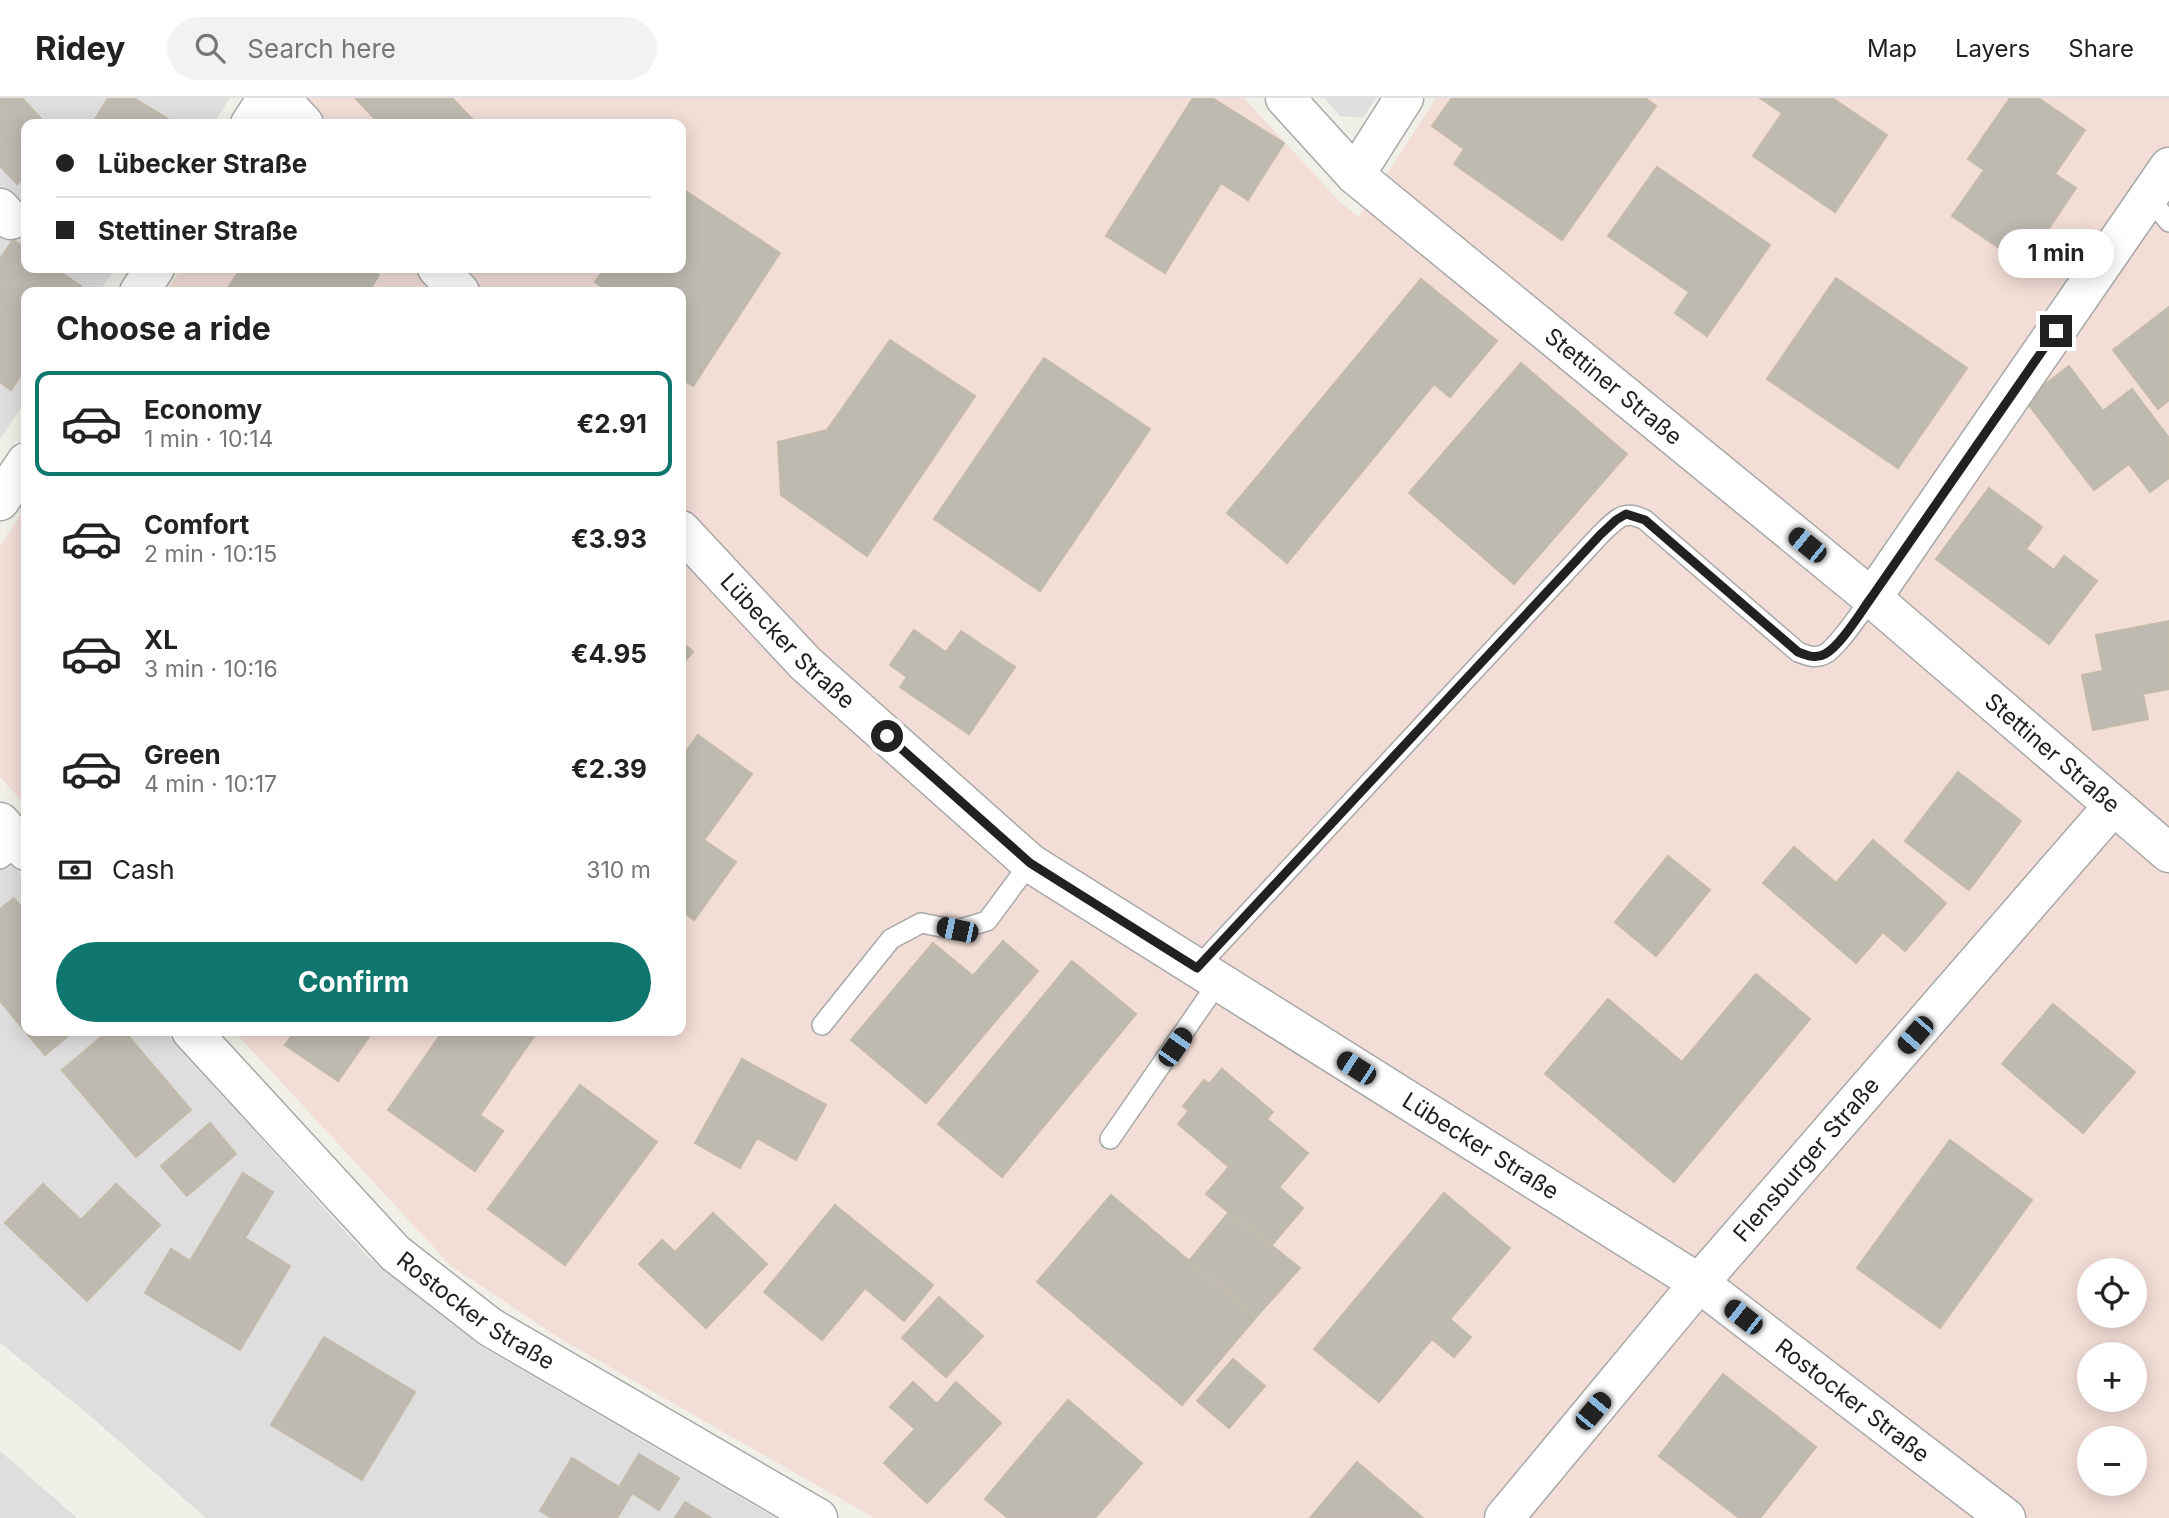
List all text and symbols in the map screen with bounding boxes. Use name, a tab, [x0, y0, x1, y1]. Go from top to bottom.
search box	[167, 17, 657, 80]
text: Ridey	[35, 28, 125, 68]
icon: search	[191, 29, 229, 67]
text: Search here	[247, 33, 396, 64]
text: Map	[1867, 34, 1917, 63]
text: Layers	[1955, 34, 2030, 63]
text: Share	[2068, 34, 2134, 63]
text: Lübecker Straße	[98, 148, 307, 179]
text: Stettiner Straße	[98, 215, 298, 246]
callout: 1 min	[1998, 230, 2114, 278]
text: 1 min	[2028, 239, 2084, 267]
text: Choose a ride	[56, 309, 271, 348]
route end	[2040, 315, 2072, 347]
street label: Stettiner Straße	[1539, 322, 1688, 451]
icon: car	[60, 392, 123, 455]
text: Economy	[144, 394, 262, 425]
text: €2.91	[576, 408, 647, 439]
text: 1 min · 10:14	[144, 425, 273, 453]
icon: car	[60, 507, 123, 570]
text: Comfort	[144, 509, 249, 540]
text: €3.93	[571, 523, 647, 554]
car	[1785, 524, 1830, 566]
text: 2 min · 10:15	[144, 540, 277, 568]
street label: Lübecker Straße	[715, 567, 861, 715]
icon: car	[60, 622, 123, 685]
text: XL	[144, 624, 178, 655]
text: €4.95	[571, 638, 647, 669]
text: 3 min · 10:16	[144, 655, 278, 683]
street label: Stettiner Straße	[1979, 687, 2126, 819]
route start	[871, 720, 903, 752]
icon: car	[60, 737, 123, 800]
text: Green	[144, 739, 221, 770]
text: €2.39	[571, 753, 647, 784]
text: 4 min · 10:17	[144, 770, 277, 798]
icon: cash	[56, 851, 94, 889]
text: Cash	[112, 854, 175, 885]
text: 310 m	[586, 856, 651, 884]
car	[935, 915, 980, 945]
button: Confirm	[56, 942, 651, 1022]
car	[1894, 1012, 1937, 1058]
car	[1155, 1024, 1196, 1070]
car	[1333, 1048, 1380, 1088]
street label: Flensburger Straße	[1727, 1072, 1885, 1247]
street label: Lübecker Straße	[1397, 1086, 1564, 1205]
street label: Rostocker Straße	[391, 1246, 560, 1376]
map controls	[2077, 1258, 2147, 1496]
button: locate	[2077, 1258, 2147, 1328]
car	[1720, 1296, 1767, 1338]
street label: Rostocker Straße	[1770, 1333, 1935, 1468]
button: +	[2077, 1342, 2147, 1412]
car	[1572, 1388, 1615, 1434]
button: −	[2077, 1426, 2147, 1496]

